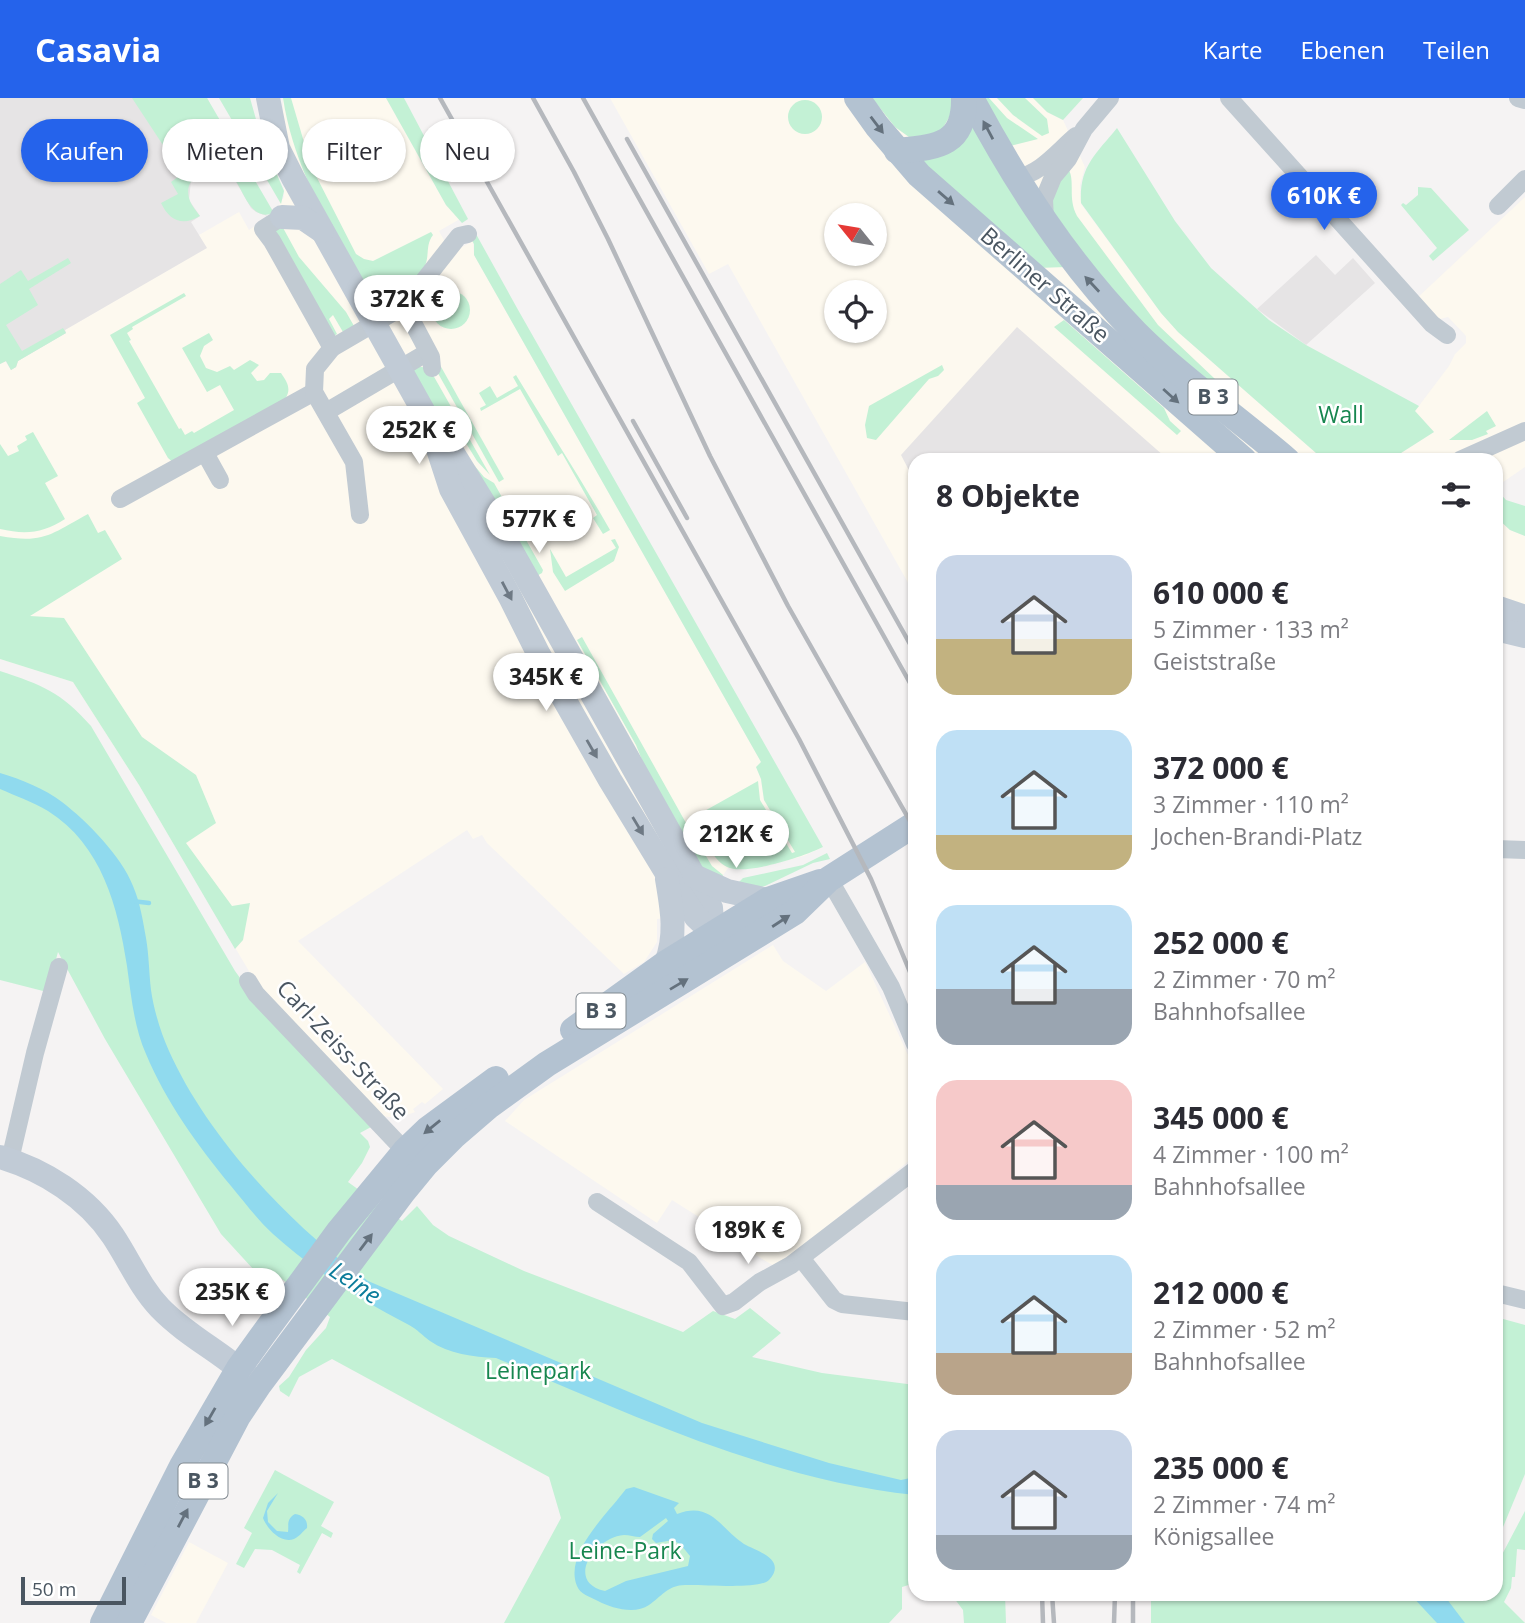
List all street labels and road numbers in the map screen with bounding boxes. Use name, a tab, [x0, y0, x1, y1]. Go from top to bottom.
street label: Berliner Straße	[974, 219, 1117, 349]
road number: B 3	[1188, 380, 1238, 414]
street label: Carl-Zeiss-Straße	[270, 972, 417, 1127]
road number: B 3	[576, 993, 626, 1028]
road number: B 3	[178, 1464, 228, 1498]

